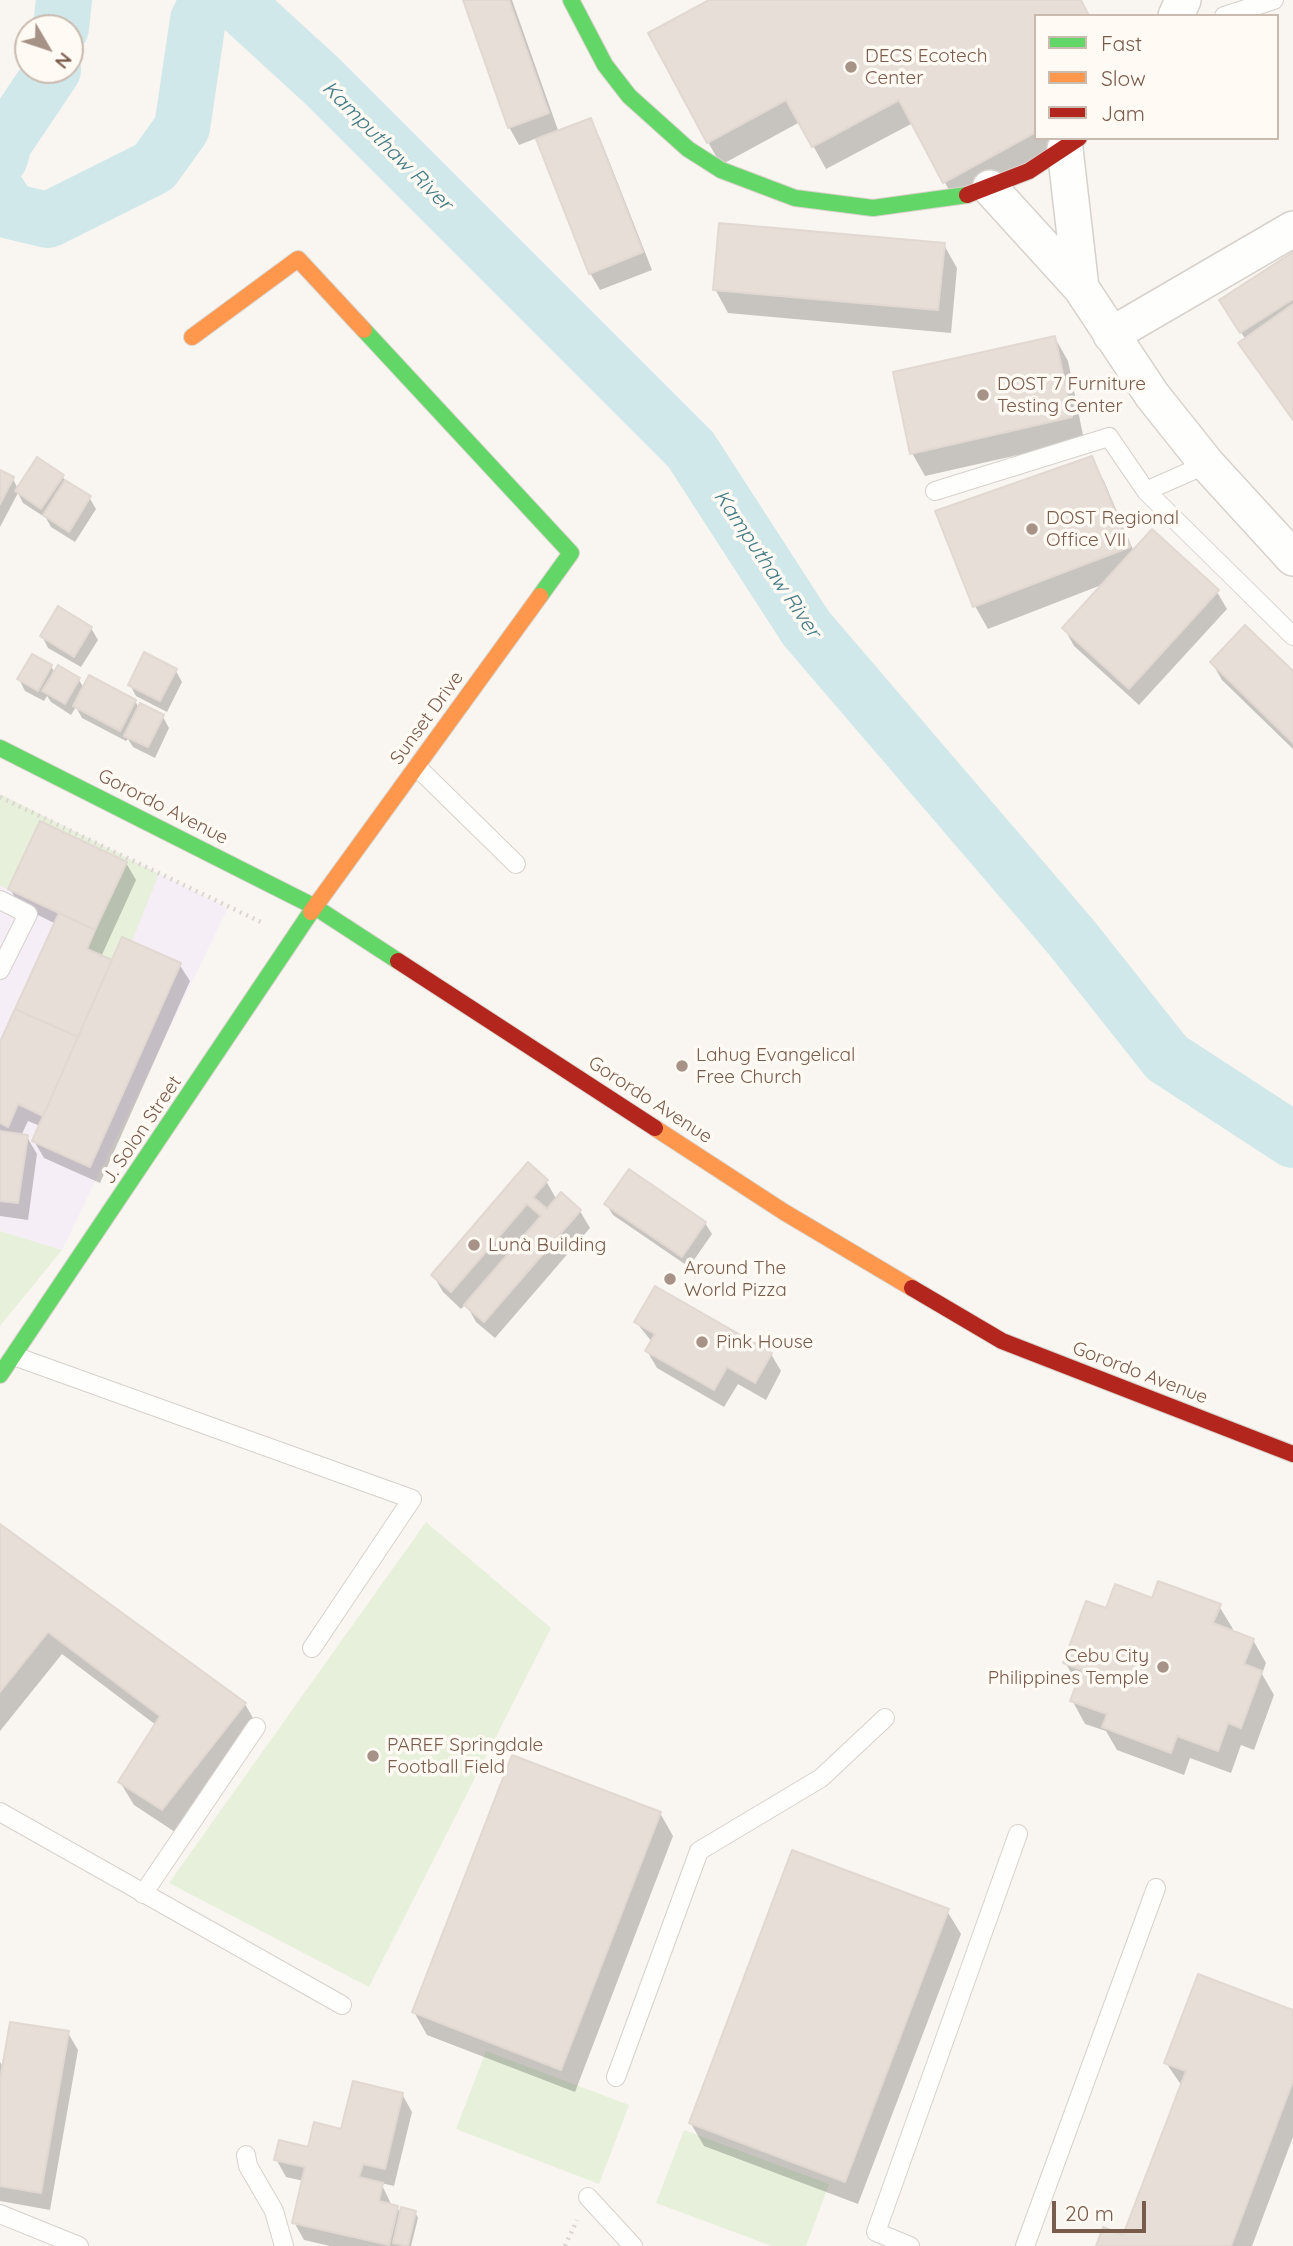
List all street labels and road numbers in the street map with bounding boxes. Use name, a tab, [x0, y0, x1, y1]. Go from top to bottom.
street label: Sunset Drive	[386, 667, 468, 769]
street label: Gorordo Avenue	[94, 764, 232, 850]
street label: Gorordo Avenue	[584, 1051, 716, 1149]
street label: J. Solon Street	[97, 1072, 187, 1188]
street label: Gorordo Avenue	[1069, 1337, 1211, 1409]

